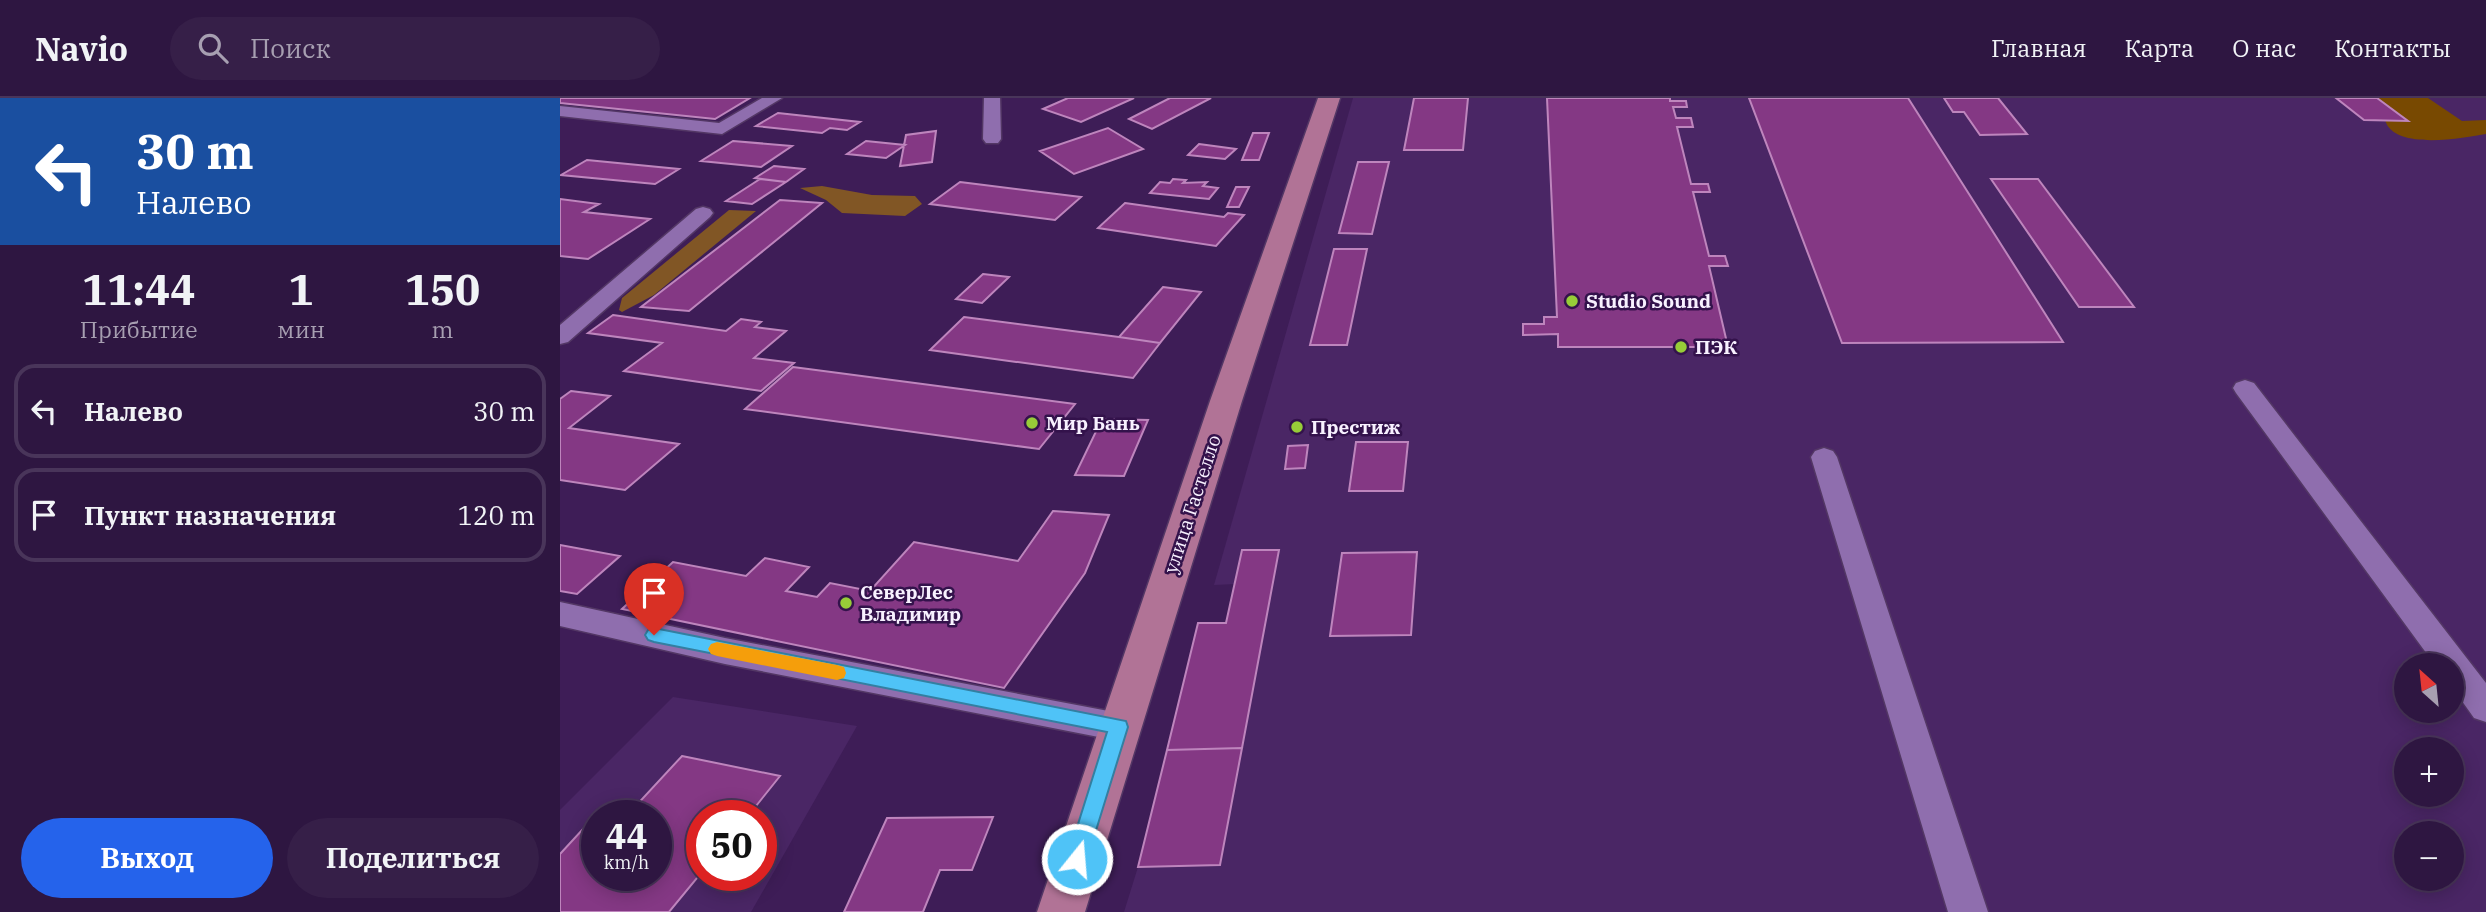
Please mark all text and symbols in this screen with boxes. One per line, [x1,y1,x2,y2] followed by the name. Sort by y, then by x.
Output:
[170,17,660,80] search box
[35,27,128,70] text: Navio
[194,29,232,67] icon: search
[250,31,331,65] text: Поиск
[1991,32,2087,64] text: Главная
[2125,32,2194,64] text: Карта
[2232,32,2296,64] text: О нас
[2334,32,2451,64] text: Контакты
[136,119,254,182] text: 30 m
[21,126,112,217] icon: left
[136,181,252,223] text: Налево
[82,262,195,317] text: 11:44
[289,262,314,317] text: 1
[405,262,480,317] text: 150
[1586,289,1711,313] place label: Studio Sound
[1564,293,1580,309] marker: Studio Sound
[80,314,198,344] text: Прибытие
[277,314,325,344] text: мин
[432,314,453,344] text: m
[1695,335,1738,359] place label: ПЭК
[1673,339,1689,355] marker: ПЭК
[25,392,63,430] icon: left
[84,394,183,428] text: Налево
[473,394,535,428] text: 30 m
[1046,411,1140,435] place label: Мир Бань
[1024,415,1040,431] marker: Мир Бань
[1311,415,1401,439] place label: Престиж
[1289,419,1305,435] marker: Престиж
[1158,432,1226,576] street label: улица Гастелло
[25,496,63,534] icon: arrive
[84,498,336,532] text: Пункт назначения
[457,498,535,532] text: 120 m
[624,563,684,635] pin
[635,574,673,612] icon: arrive
[860,580,961,626] place label: СеверЛес Владимир
[838,595,854,611] marker: СеверЛес Владимир
[2394,653,2464,723] north arrow
[2394,653,2464,891] map controls
[2394,737,2464,807] button: +
[686,800,777,891] speed limit sign: 50
[605,813,648,859] text: 44
[21,818,273,898] button: Выход
[287,818,539,898] button: Поделиться
[2394,821,2464,891] button: −
[1040,822,1114,896] position arrow
[604,851,649,874] text: km/h

